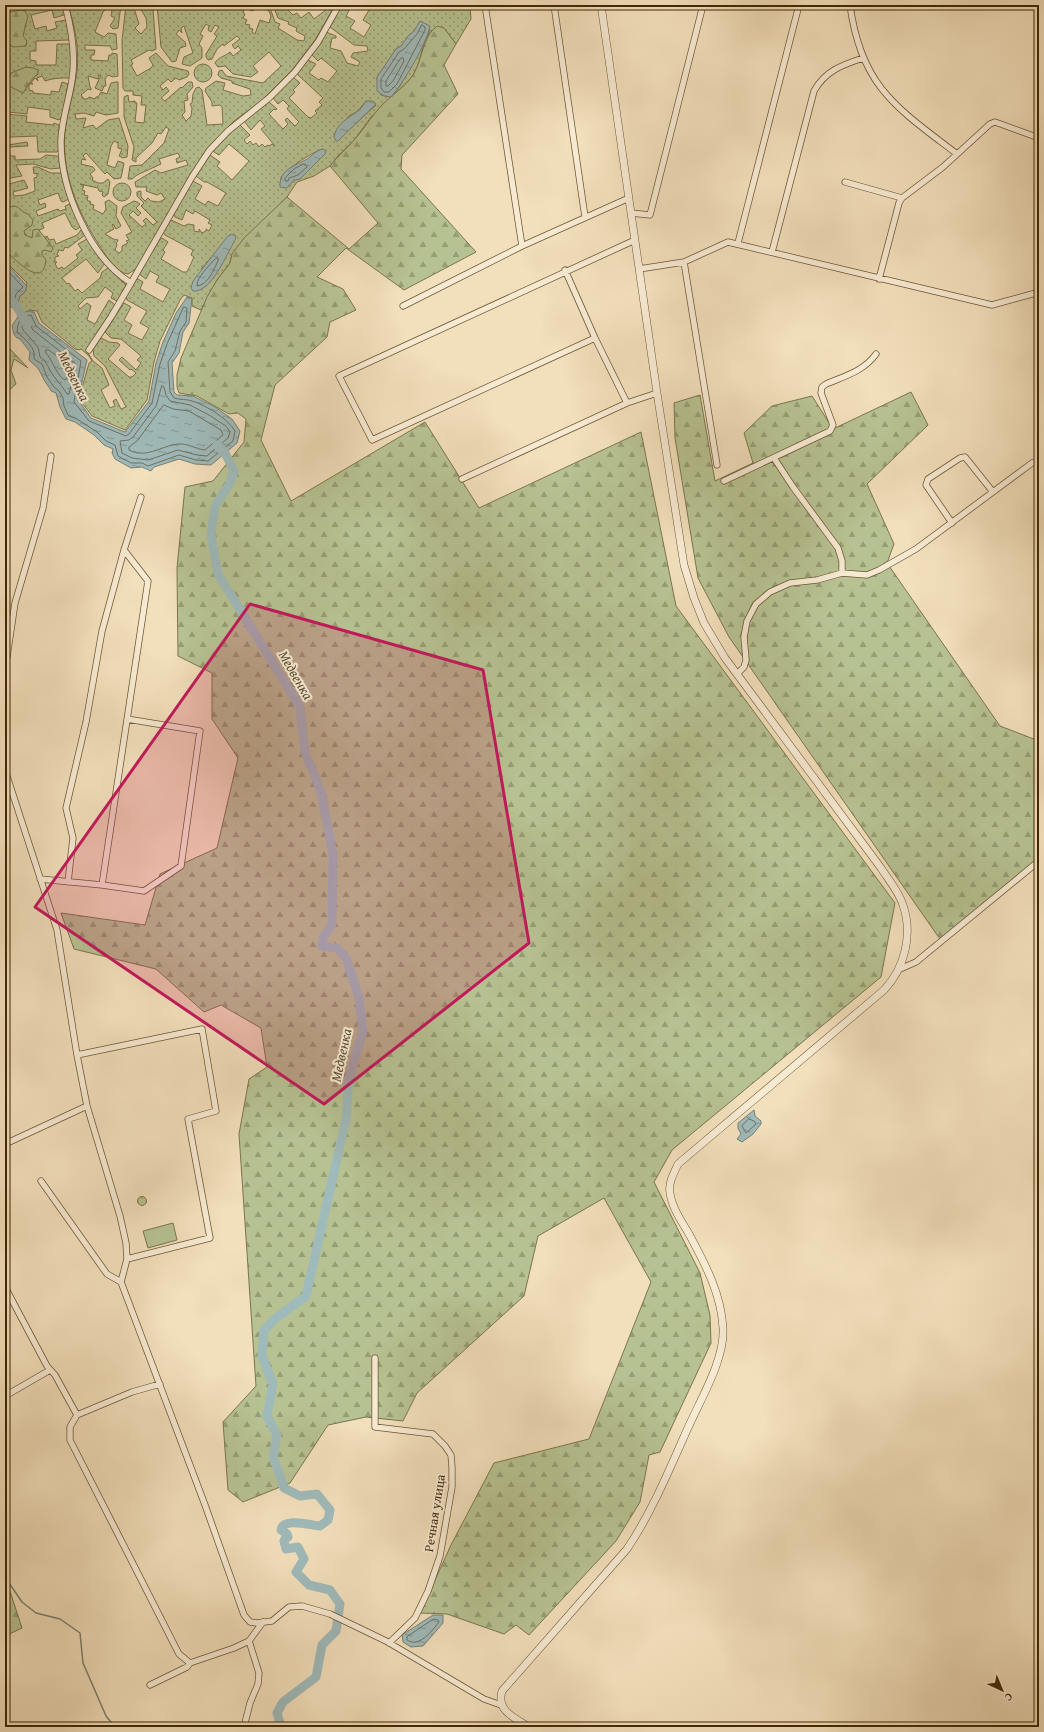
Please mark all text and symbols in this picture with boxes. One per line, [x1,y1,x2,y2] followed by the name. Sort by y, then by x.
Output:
[53,347,95,405] water label: Медвенка
[274,647,318,704] water label: Медвенка
[326,1026,356,1083] water label: Медвенка
[419,1472,450,1553] street label: Речная улица
[982,1670,1022,1710] north arrow
[1001,1689,1017,1705] text: С

